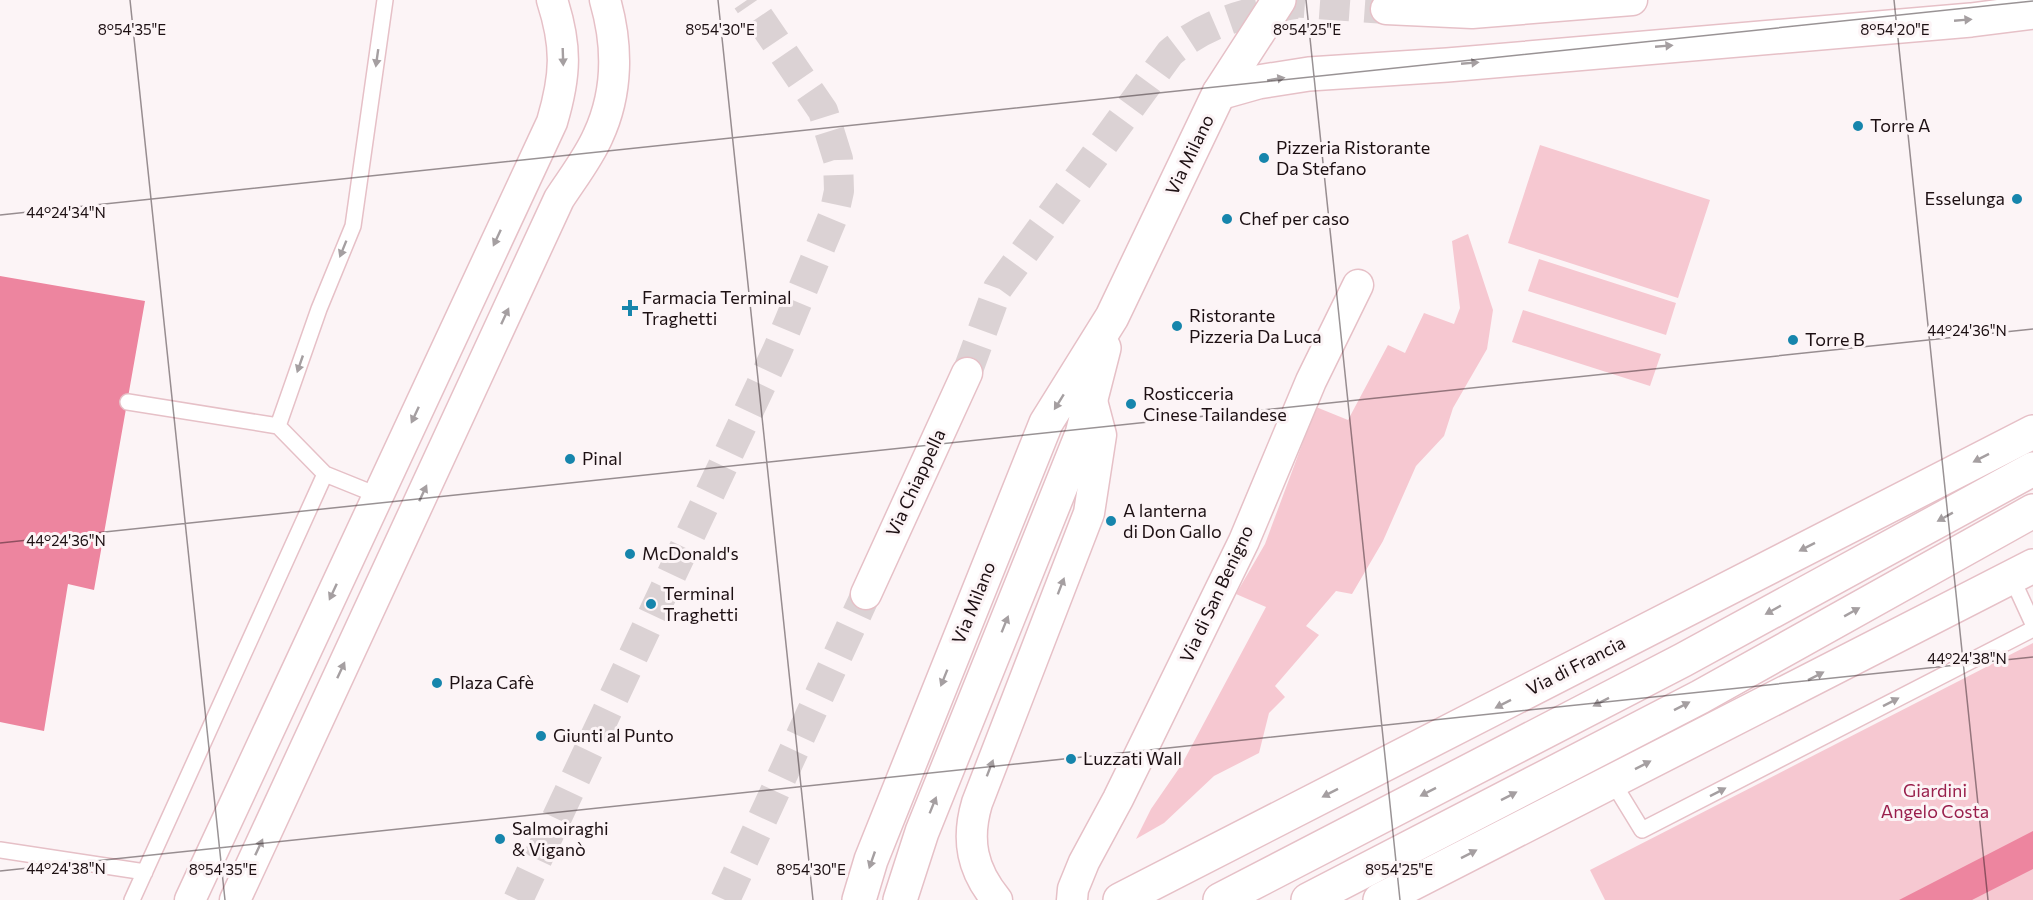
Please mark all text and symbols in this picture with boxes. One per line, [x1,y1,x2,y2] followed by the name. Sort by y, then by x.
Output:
[1954,15,1973,25] one-way arrow
[98,20,166,38] text: 8°54'35"E
[685,20,755,38] text: 8°54'30"E
[1273,20,1341,38] text: 8°54'25"E
[1860,20,1930,38] text: 8°54'20"E
[1655,41,1674,51] one-way arrow
[559,47,568,66] one-way arrow
[372,49,381,68] one-way arrow
[1461,58,1480,68] one-way arrow
[1267,75,1286,84] one-way arrow
[1160,111,1218,198] street label: Via Milano
[1870,114,1930,136] place label: Torre A
[1851,119,1865,133] marker: Torre A
[1276,136,1430,179] place label: Pizzeria Ristorante Da Stefano
[1257,151,1271,165] marker: Pizzeria Ristorante Da Stefano
[1925,187,2005,209] place label: Esselunga
[2010,192,2024,206] marker: Esselunga
[26,203,106,221] text: 44°24'34"N
[1239,207,1350,229] place label: Chef per caso
[1220,212,1234,226] marker: Chef per caso
[492,230,501,247] one-way arrow
[338,241,348,259] one-way arrow
[642,286,792,329] place label: Farmacia Terminal Traghetti
[623,301,637,315] marker: Farmacia Terminal Traghetti
[1189,304,1322,347] place label: Ristorante Pizzeria Da Luca
[501,308,510,325] one-way arrow
[1170,319,1184,333] marker: Ristorante Pizzeria Da Luca
[1927,321,2007,339] text: 44°24'36"N
[1805,328,1865,350] place label: Torre B
[1786,333,1800,347] marker: Torre B
[294,355,304,373] one-way arrow
[1143,382,1287,425] place label: Rosticceria Cinese Tailandese
[1054,394,1065,410] one-way arrow
[1124,397,1138,411] marker: Rosticceria Cinese Tailandese
[409,406,419,424] one-way arrow
[881,425,950,540] street label: Via Chiappella
[582,447,622,469] place label: Pinal
[563,452,577,466] marker: Pinal
[1972,453,1990,463] one-way arrow
[419,485,428,502] one-way arrow
[1123,499,1222,542] place label: A lanterna di Don Gallo
[1936,512,1953,522] one-way arrow
[1104,514,1118,528] marker: A lanterna di Don Gallo
[1175,521,1258,666] street label: Via di San Benigno
[26,531,106,549] text: 44°24'36"N
[642,542,739,564] place label: McDonald's
[1799,543,1816,552] one-way arrow
[623,547,637,561] marker: McDonald's
[947,558,1000,647] street label: Via Milano
[1056,576,1066,594] one-way arrow
[663,582,738,625] place label: Terminal Traghetti
[328,583,337,600] one-way arrow
[644,597,658,611] marker: Terminal Traghetti
[1765,605,1782,615] one-way arrow
[1844,607,1861,617] one-way arrow
[1001,615,1010,633] one-way arrow
[1522,631,1629,699] street label: Via di Francia
[1927,649,2007,667] text: 44°24'38"N
[337,661,347,679] one-way arrow
[938,670,948,688] one-way arrow
[449,671,534,693] place label: Plaza Cafè
[1808,671,1825,681] one-way arrow
[430,676,444,690] marker: Plaza Cafè
[1593,697,1610,707] one-way arrow
[1883,697,1900,707] one-way arrow
[1495,699,1512,708] one-way arrow
[1674,701,1691,711] one-way arrow
[553,724,674,746] place label: Giunti al Punto
[534,729,548,743] marker: Giunti al Punto
[1083,747,1182,769] place label: Luzzati Wall
[1064,752,1078,766] marker: Luzzati Wall
[985,758,995,776] one-way arrow
[1635,760,1652,770] one-way arrow
[1881,779,1989,822] park label: Giardini Angelo Costa
[1419,786,1437,796] one-way arrow
[1709,787,1726,796] one-way arrow
[1321,788,1338,798] one-way arrow
[1500,791,1517,801] one-way arrow
[929,796,938,814] one-way arrow
[512,817,609,860] place label: Salmoiraghi & Viganò
[493,832,507,846] marker: Salmoiraghi & Viganò
[255,838,264,855] one-way arrow
[1461,849,1478,859] one-way arrow
[866,851,876,869] one-way arrow
[26,859,106,877] text: 44°24'38"N
[189,860,257,878] text: 8°54'35"E
[776,860,846,878] text: 8°54'30"E
[1365,860,1433,878] text: 8°54'25"E

